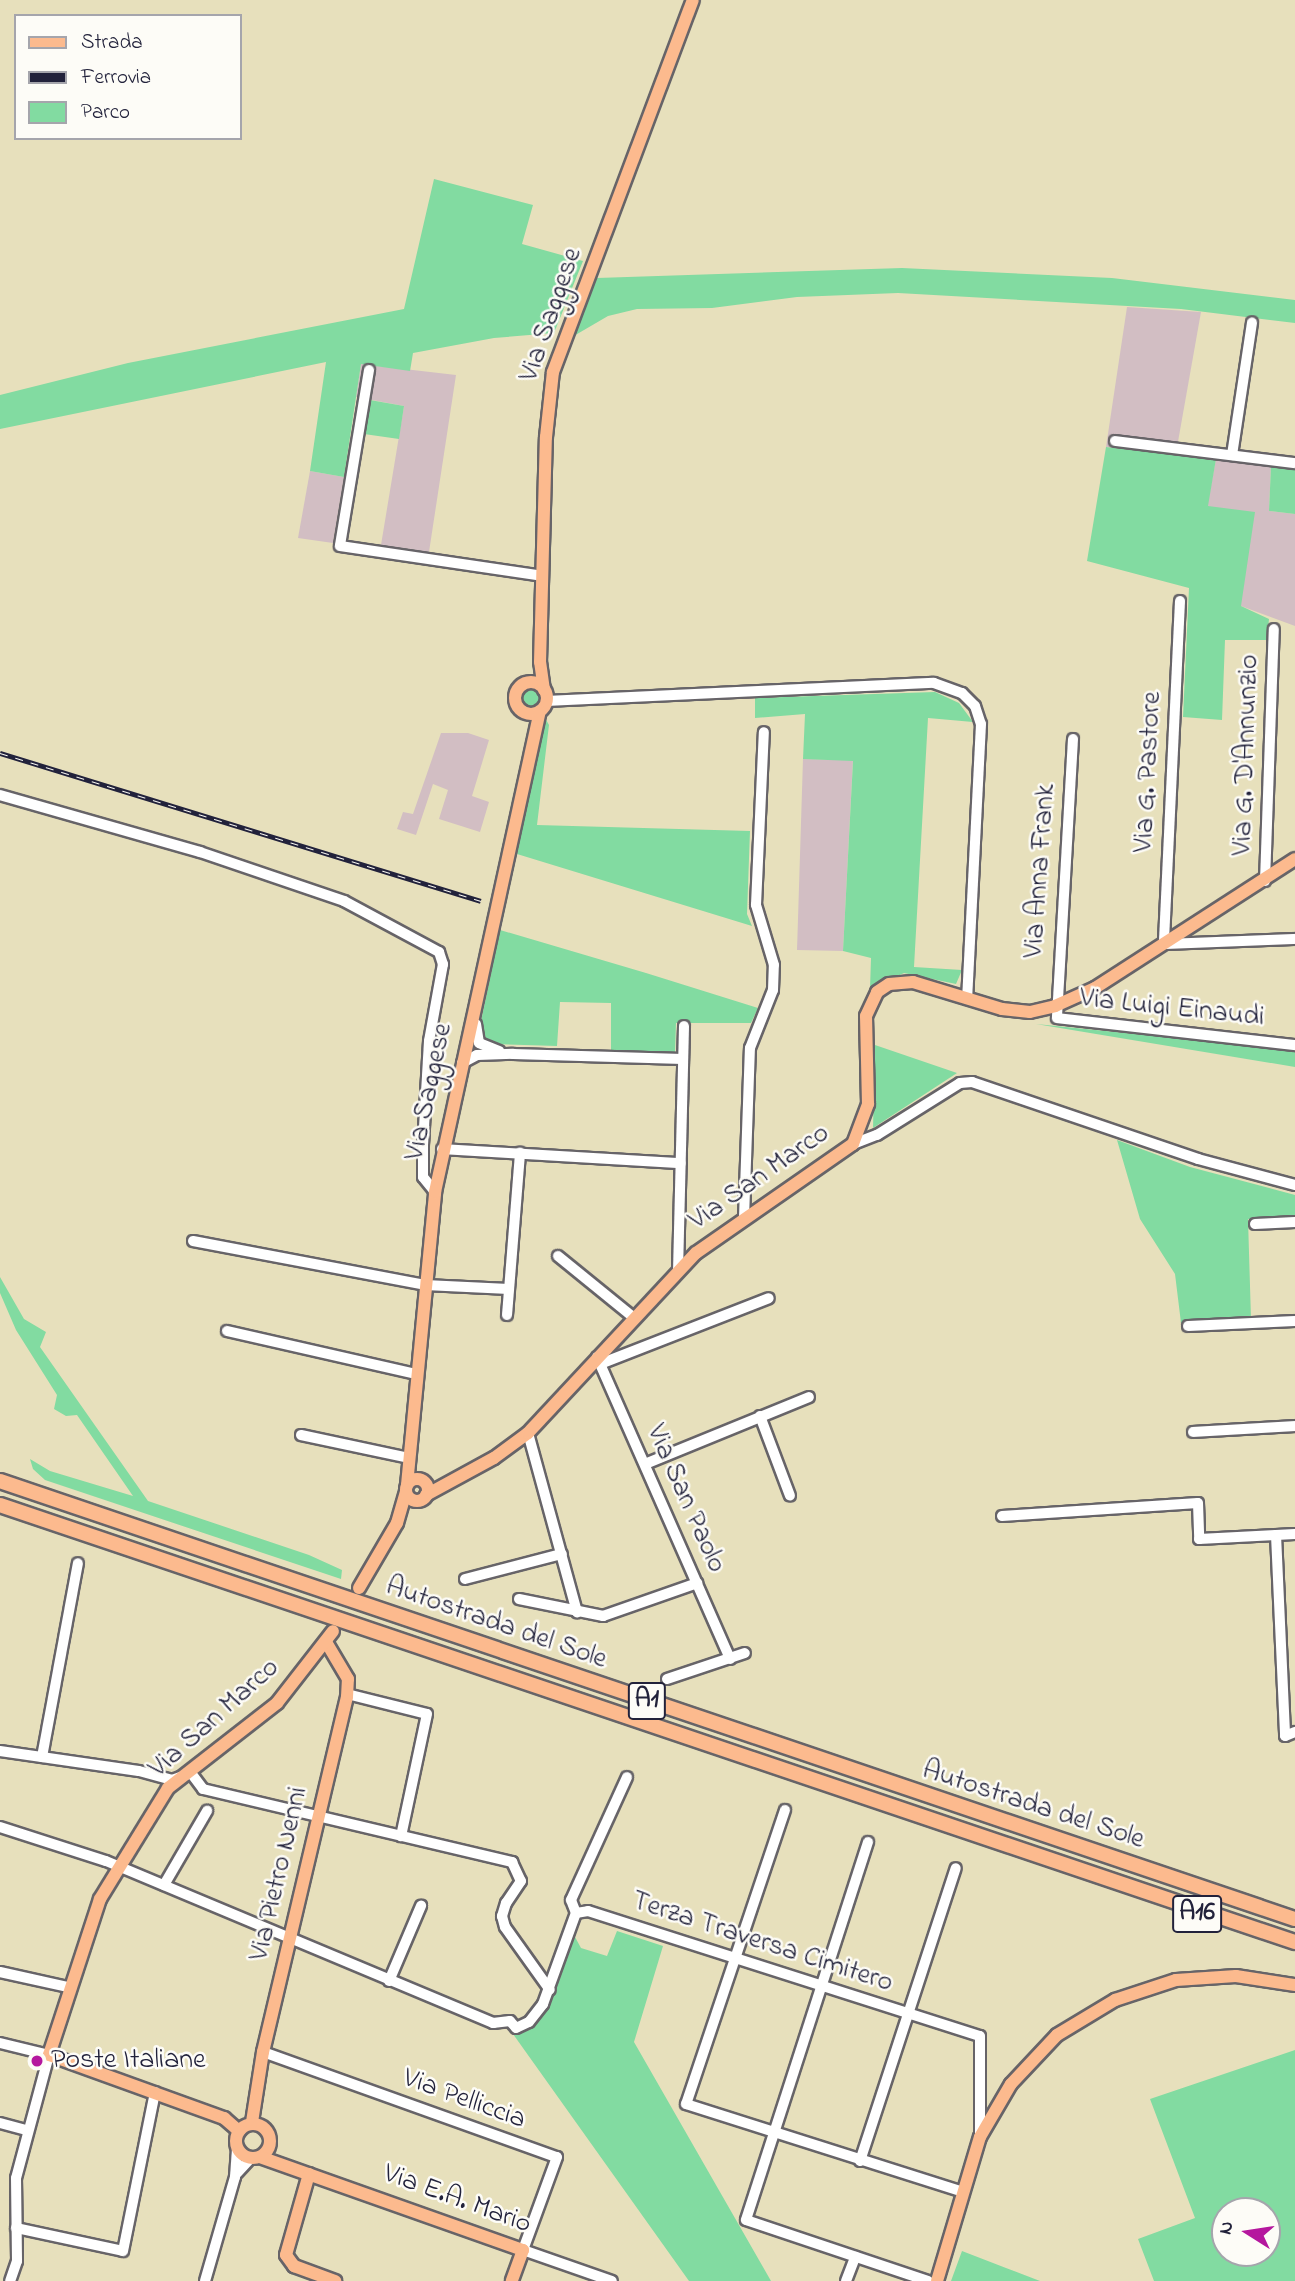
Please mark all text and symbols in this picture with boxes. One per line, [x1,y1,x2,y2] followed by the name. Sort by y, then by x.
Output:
[14,14,242,140] legend
[81,28,143,58] text: Strada
[81,63,151,93] text: Ferrovia
[81,98,130,128] text: Parco
[513,244,591,386] street label: Via Saggese
[1227,654,1267,856] street label: Via G. D'Annunzio
[1128,691,1170,853] street label: Via G. Pastore
[1018,783,1064,959] street label: Via Anna Frank
[1078,983,1266,1035] street label: Via Luigi Einaudi
[399,1020,461,1164] street label: Via Saggese
[683,1117,837,1239] street label: Via San Marco
[637,1420,733,1578] street label: Via San Paolo
[381,1570,611,1678] street label: Autostrada del Sole
[143,1652,287,1786] street label: Via San Marco
[628,1678,666,1724] road number: A1
[918,1754,1148,1858] street label: Autostrada del Sole
[244,1784,316,1964] street label: Via Pietro Nenni
[627,1885,897,2001] street label: Terza Traversa Cimitero
[1171,1892,1223,1937] road number: A16
[51,2044,206,2078] place label: Poste Italiane
[29,2053,45,2069] marker: Poste Italiane
[398,2062,530,2138] street label: Via Pelliccia
[379,2158,535,2242] street label: Via E.A. Mario
[1211,2197,1281,2267] north arrow
[1212,2219,1241,2237] text: N

